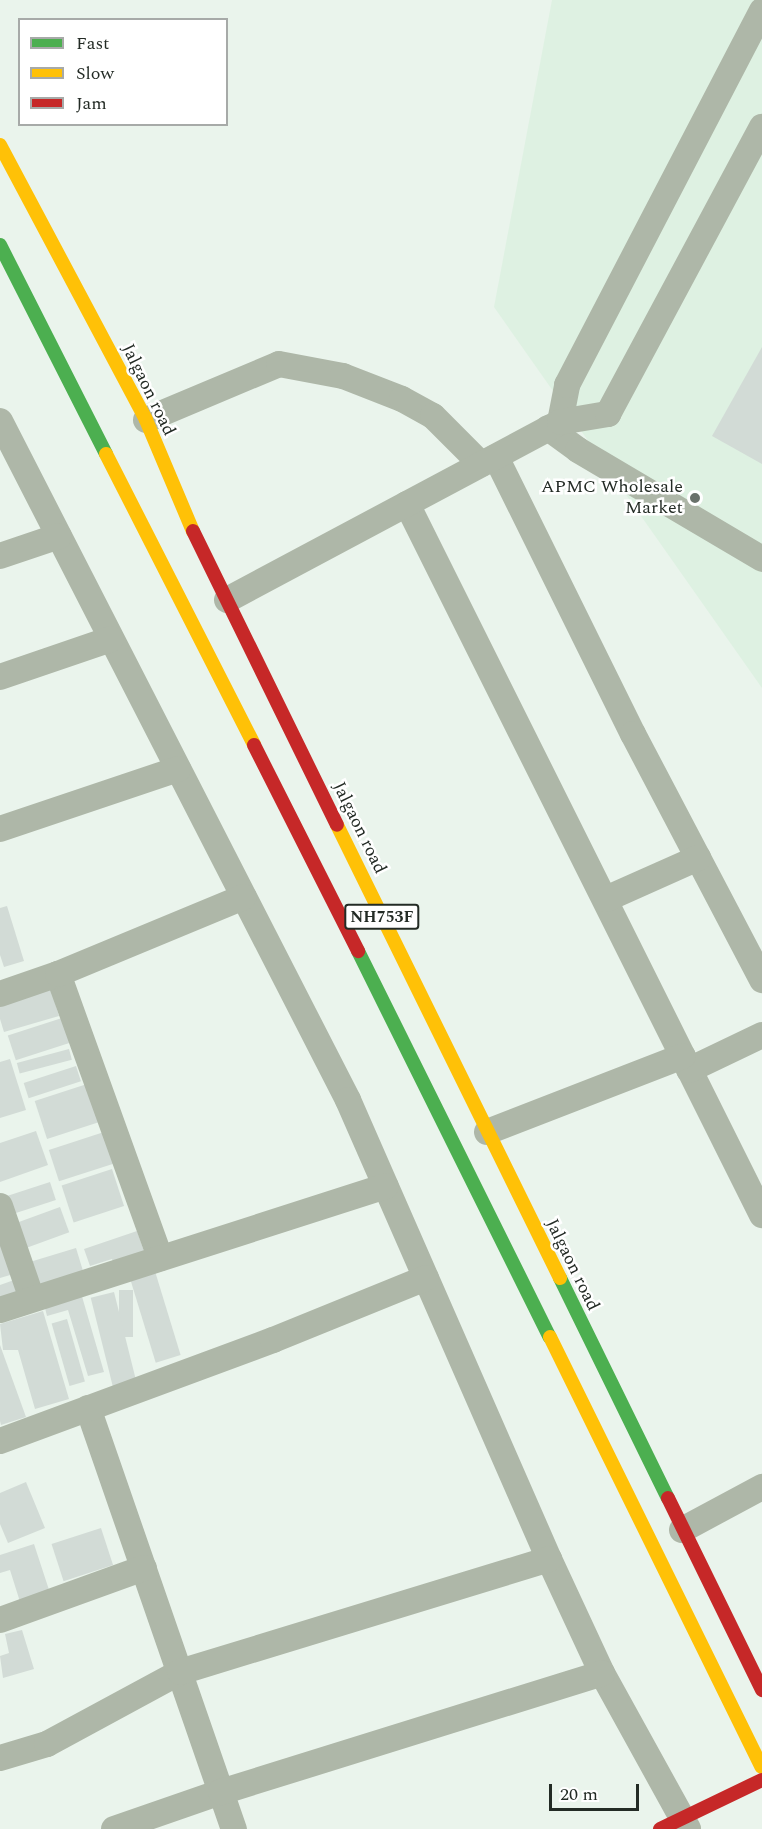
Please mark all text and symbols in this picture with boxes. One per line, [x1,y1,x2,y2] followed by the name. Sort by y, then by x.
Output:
[18,18,228,126] legend
[76,30,109,57] text: Fast
[76,60,114,87] text: Slow
[76,90,107,117] text: Jam
[116,341,180,439] street label: Jalgaon road
[541,477,683,520] place label: APMC Wholesale Market
[688,491,702,505] marker: APMC Wholesale Market
[327,779,391,877] street label: Jalgaon road
[343,904,421,930] road number: NH753F
[540,1216,604,1314] street label: Jalgaon road
[552,1772,642,1810] scale bar
[560,1781,598,1808] text: 20 m

